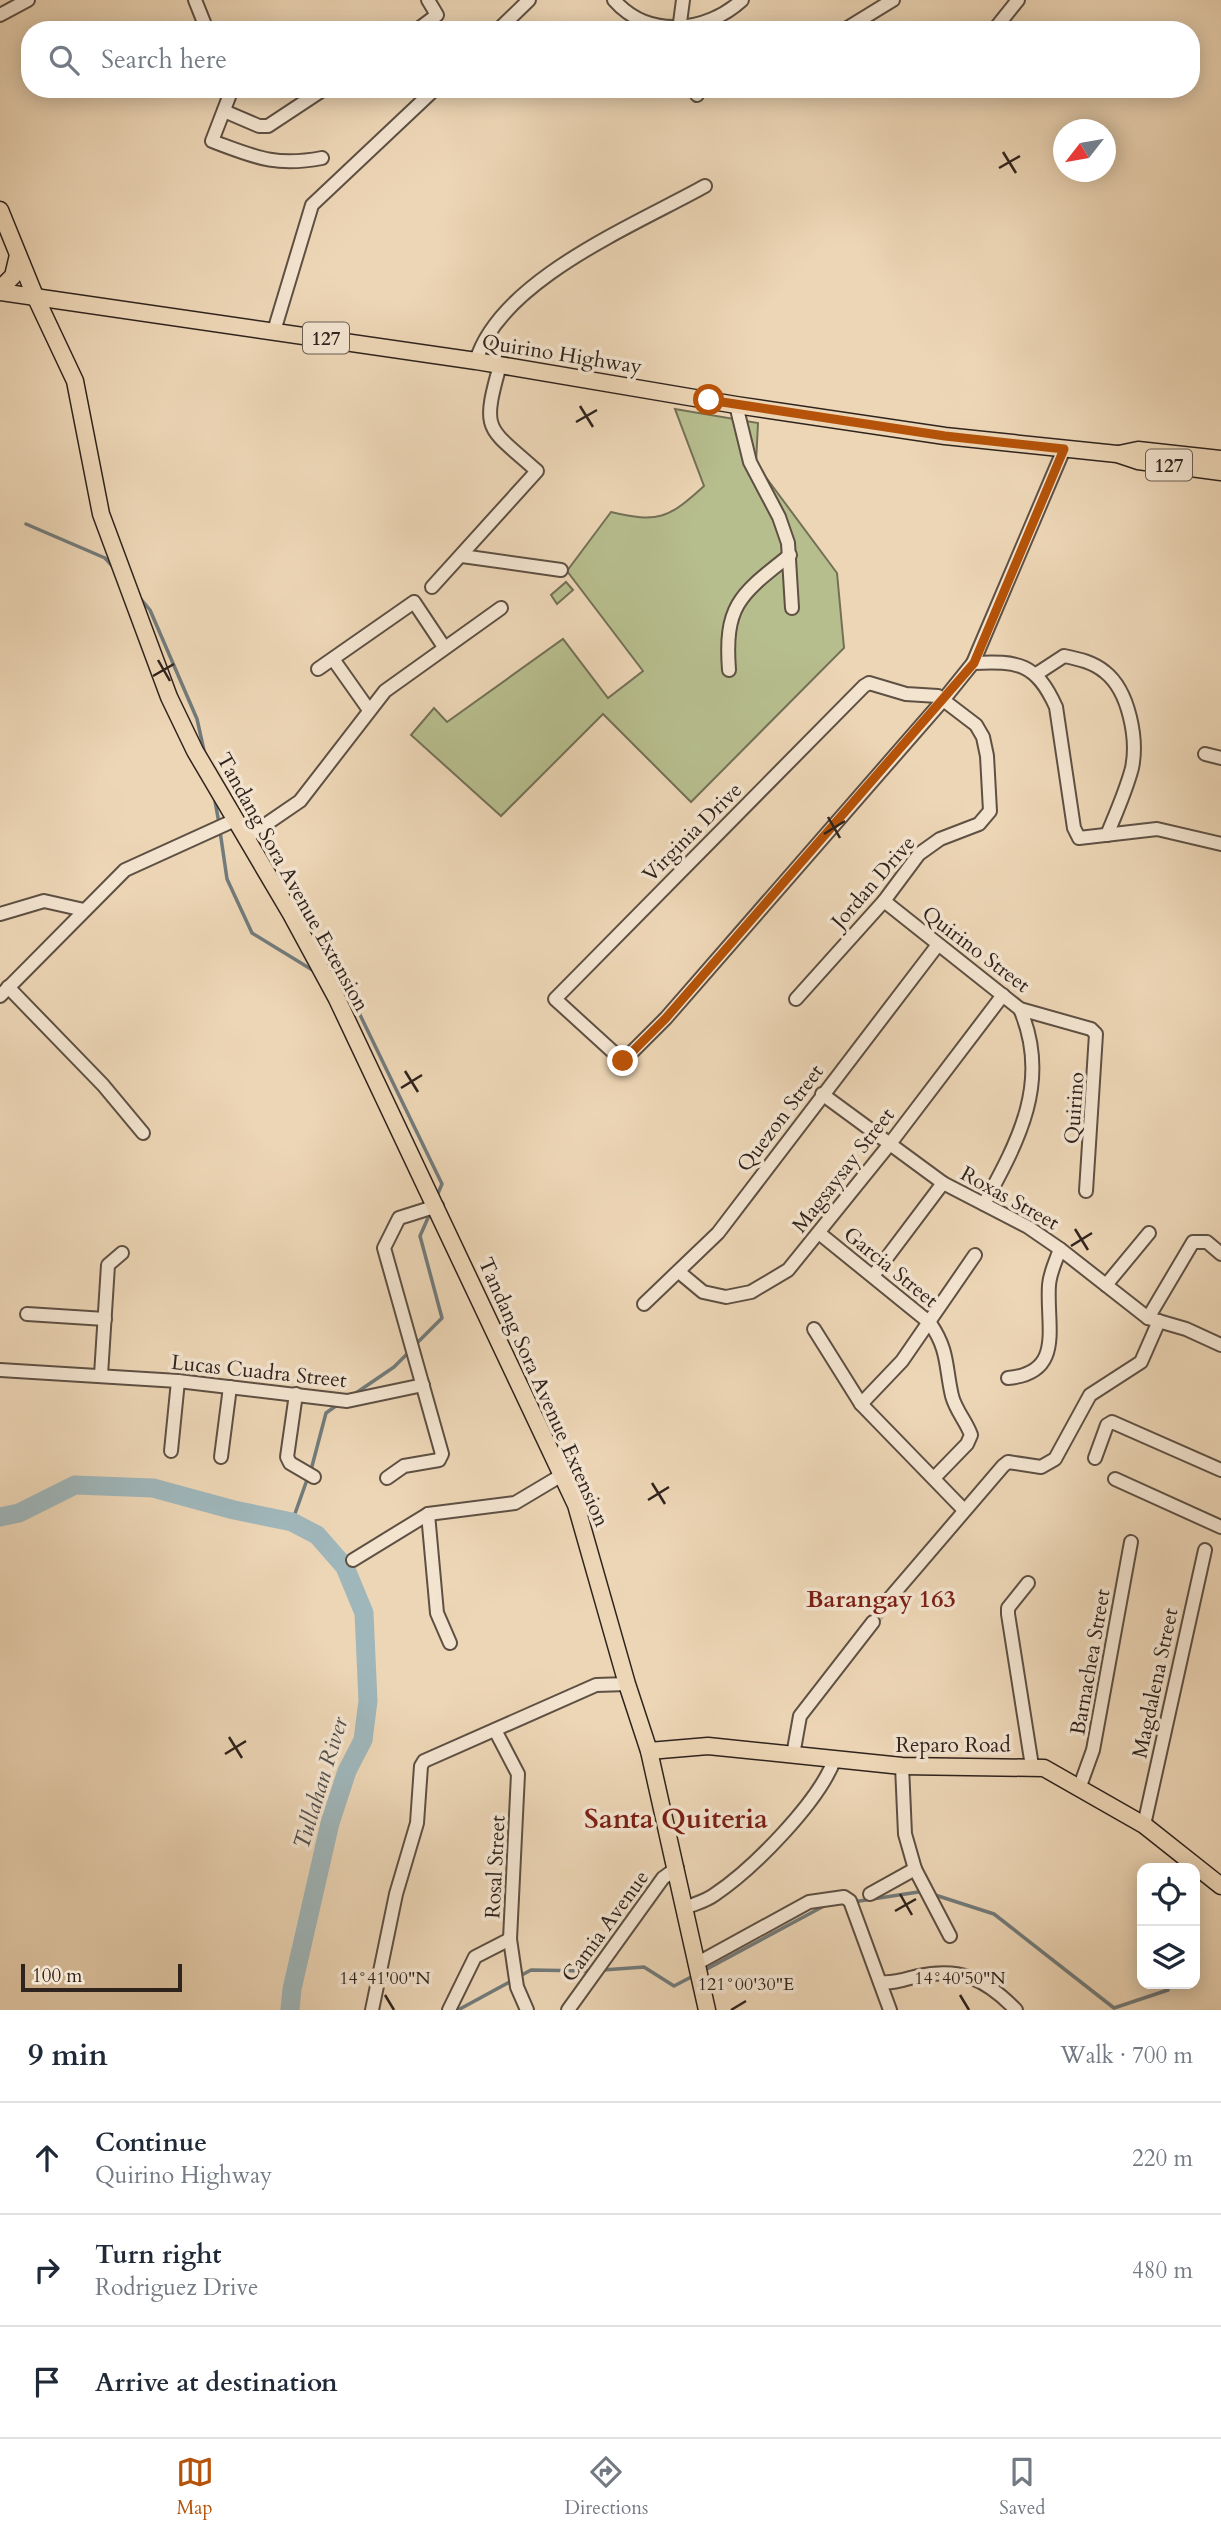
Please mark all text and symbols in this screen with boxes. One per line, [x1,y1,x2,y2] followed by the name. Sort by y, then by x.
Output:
[21,21,1200,98] search box
[45,41,83,79] icon: search
[101,42,227,77] text: Search here
[1053,119,1116,182] north arrow
[303,322,349,354] road number: 127
[480,328,644,381] street label: Quirino Highway
[693,384,724,415] route start
[1146,450,1192,480] road number: 127
[209,748,376,1017] street label: Tandang Sora Avenue Extension
[636,776,749,889] street label: Virginia Drive
[823,830,922,937] street label: Jordan Drive
[916,899,1036,1000] street label: Quirino Street
[607,1045,638,1076] route end
[730,1058,831,1178] street label: Quezon Street
[1058,1071,1091,1145] street label: Quirino
[785,1102,902,1239] street label: Magsaysay Street
[955,1159,1065,1238] street label: Roxas Street
[837,1220,944,1315] street label: Garcia Street
[471,1253,616,1531] street label: Tandang Sora Avenue Extension
[170,1348,348,1395] street label: Lucas Cuadra Street
[806,1583,956,1616] district label: Barangay 163
[1063,1586,1118,1737] street label: Barnachea Street
[1125,1605,1186,1761] street label: Magdalena Street
[286,1712,356,1853] water label: Tullahan River
[895,1731,1011,1760] street label: Reparo Road
[584,1800,768,1838] district label: Santa Quiteria
[478,1814,513,1919] street label: Rosal Street
[1137,1863,1200,1989] map controls
[1137,1863,1200,1926] button: locate
[555,1865,656,1988] street label: Camia Avenue
[1137,1926,1200,1989] button: layers
[21,1961,182,1993] scale bar
[32,1963,82,1989] text: 100 m
[339,1966,431,1991] text: 14°41'00"N
[914,1966,1006,1991] text: 14°40'50"N
[698,1972,794,1997] text: 121°00'30"E
[28,2035,108,2076] text: 9 min
[1060,2040,1193,2071] text: Walk · 700 m
[95,2125,207,2160] text: Continue
[28,2139,66,2177] icon: ahead
[1132,2143,1193,2174] text: 220 m
[95,2160,272,2191] text: Quirino Highway
[95,2237,222,2272] text: Turn right
[28,2251,66,2289] icon: right
[1132,2255,1193,2286] text: 480 m
[95,2272,259,2303] text: Rodriguez Drive
[28,2363,66,2401] icon: arrive
[95,2365,338,2400] text: Arrive at destination
[176,2453,214,2521] tab: Map
[565,2453,648,2521] tab: Directions
[999,2453,1045,2521] tab: Saved

